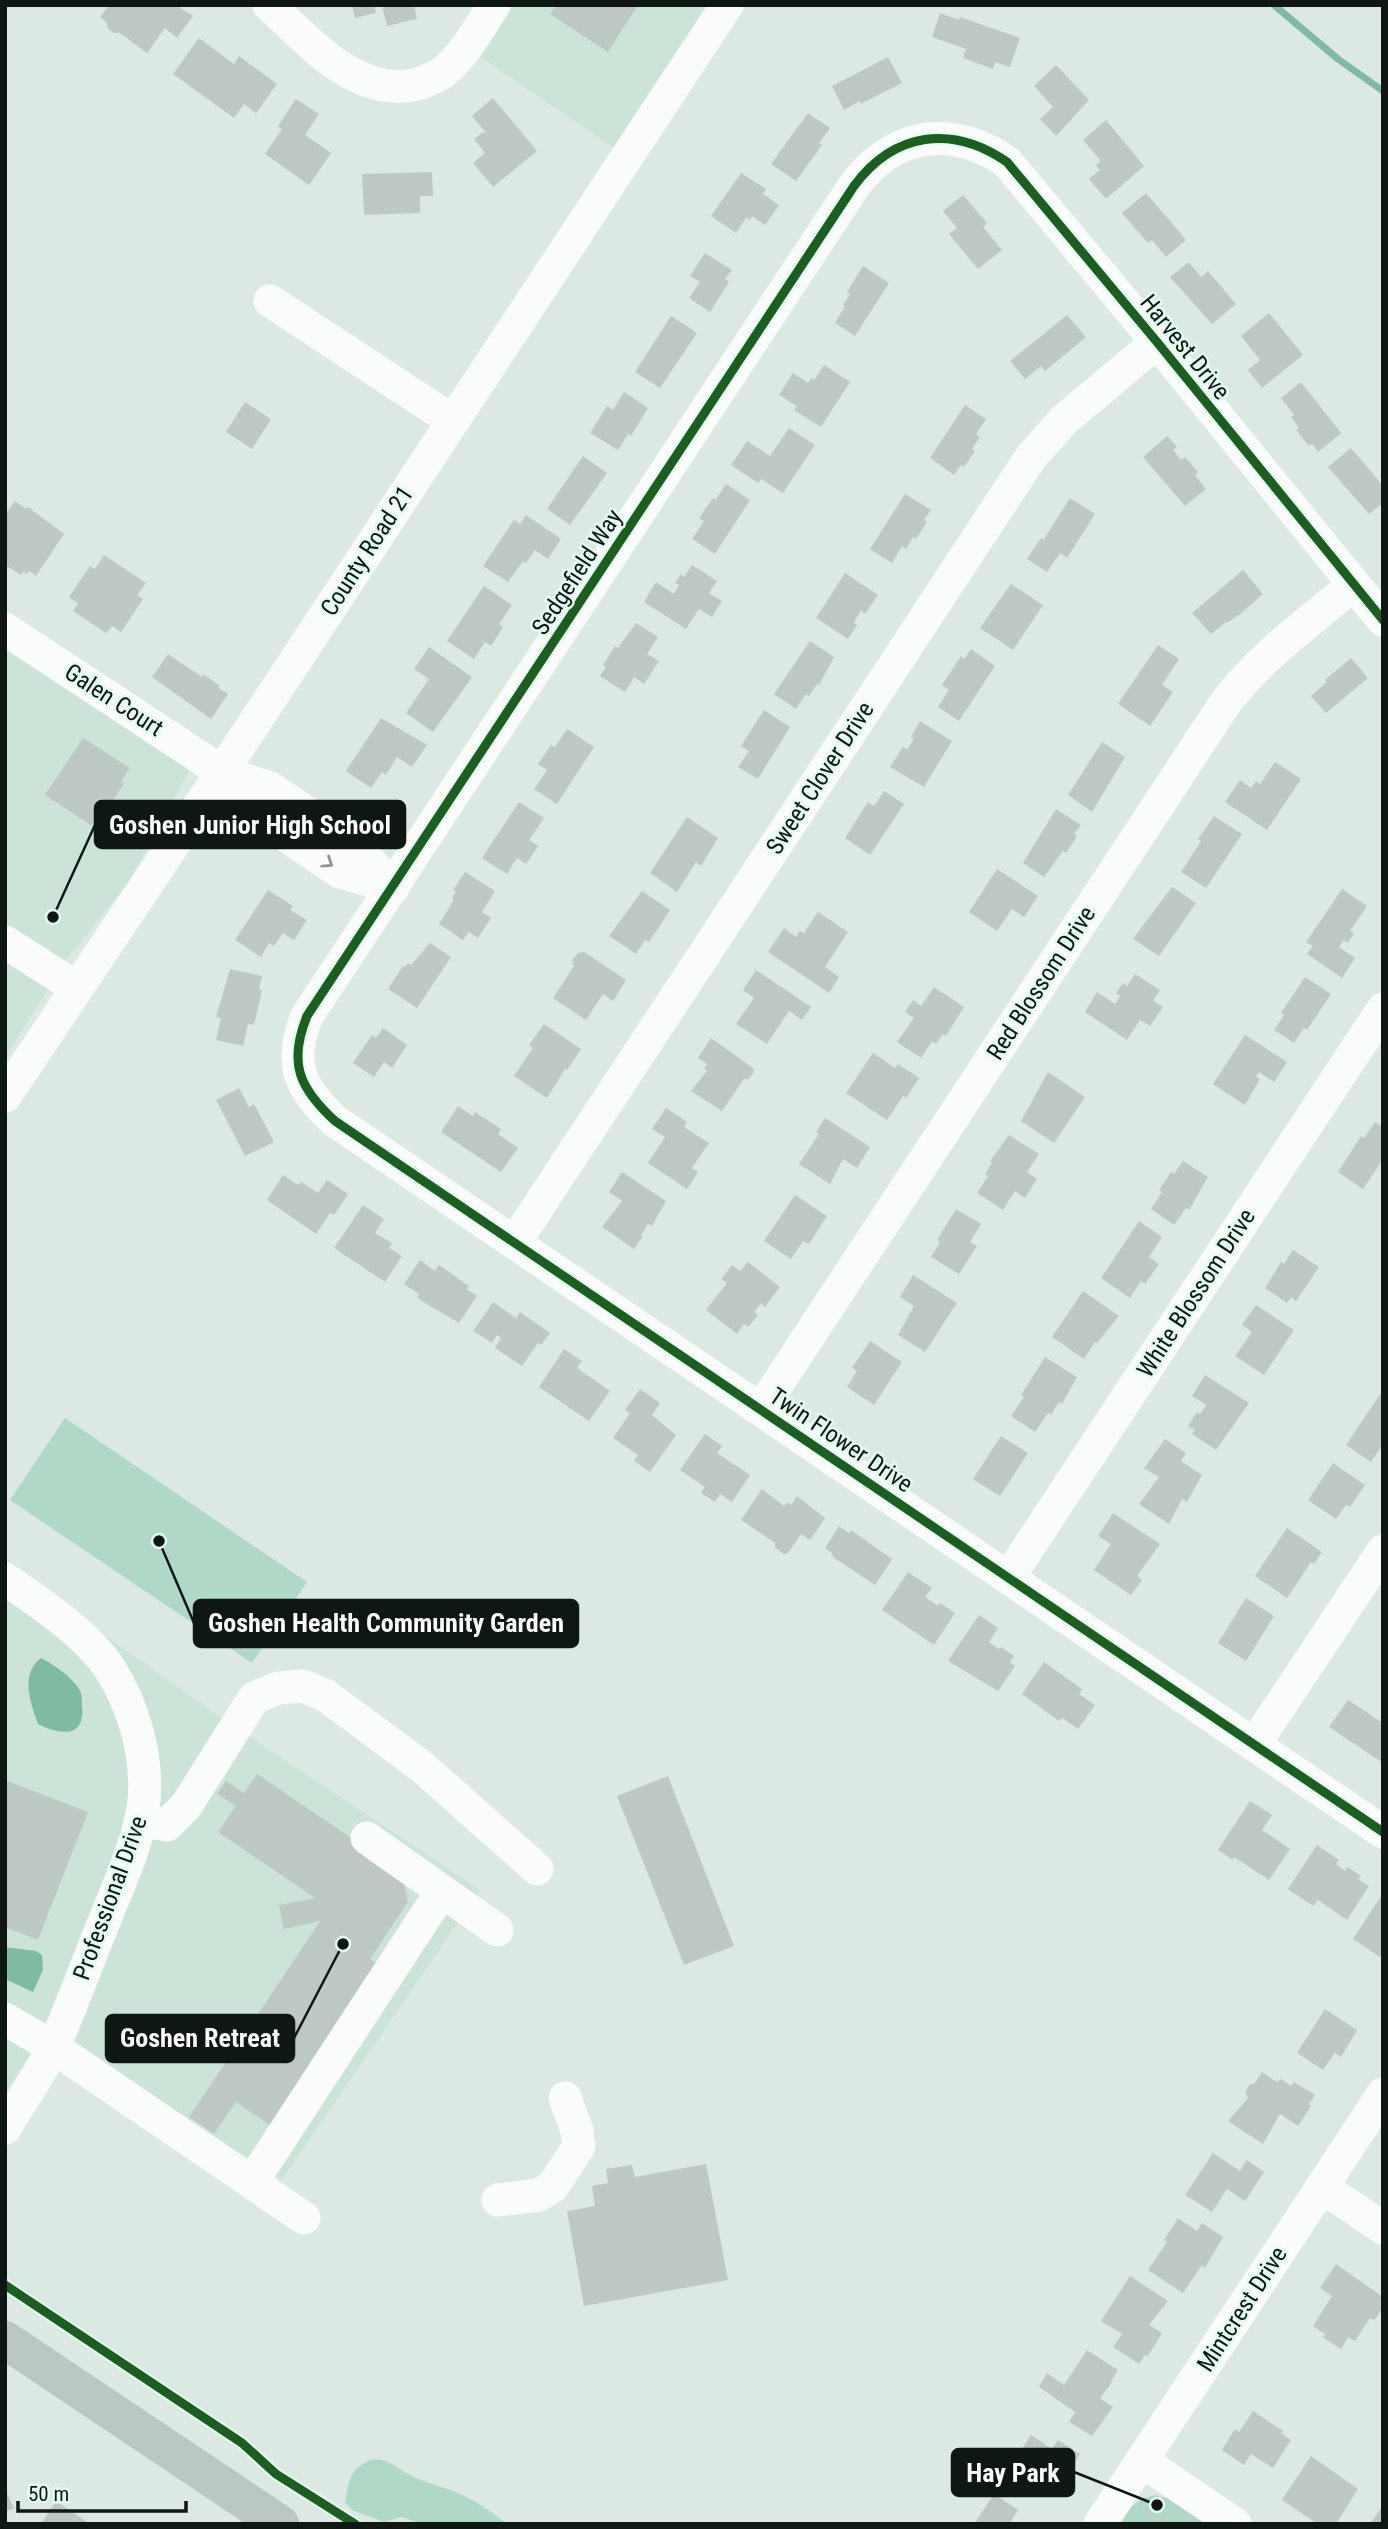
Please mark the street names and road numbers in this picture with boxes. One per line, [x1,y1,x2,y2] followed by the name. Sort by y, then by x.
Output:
[1134,289,1236,405] street label: Harvest Drive
[315,481,419,621] street label: County Road 21
[526,504,628,640] street label: Sedgefield Way
[59,658,169,742] street label: Galen Court
[760,696,880,860] street label: Sweet Clover Drive
[981,901,1101,1065] street label: Red Blossom Drive
[1131,1203,1261,1383] street label: White Blossom Drive
[764,1382,918,1498] street label: Twin Flower Drive
[67,1812,153,1984] street label: Professional Drive
[1191,2241,1293,2377] street label: Mintcrest Drive

